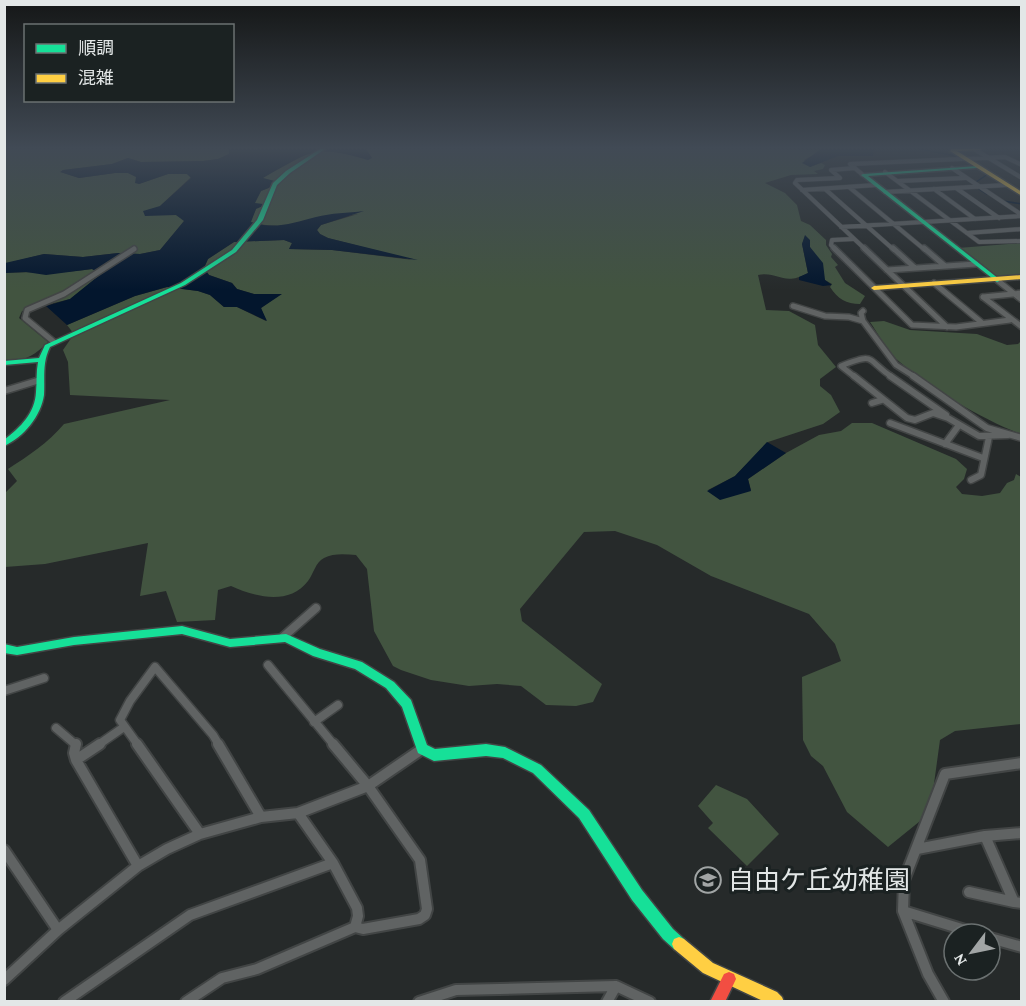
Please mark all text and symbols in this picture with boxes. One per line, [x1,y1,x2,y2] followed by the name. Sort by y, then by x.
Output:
[24,24,234,102] legend
[78,38,114,58] text: 順調
[78,68,114,88] text: 混雑
[693,865,723,895] school or university icon: 自由ケ丘幼稚園
[728,866,910,895] place label: 自由ケ丘幼稚園
[942,922,1002,982] north arrow
[950,950,970,969] text: N

